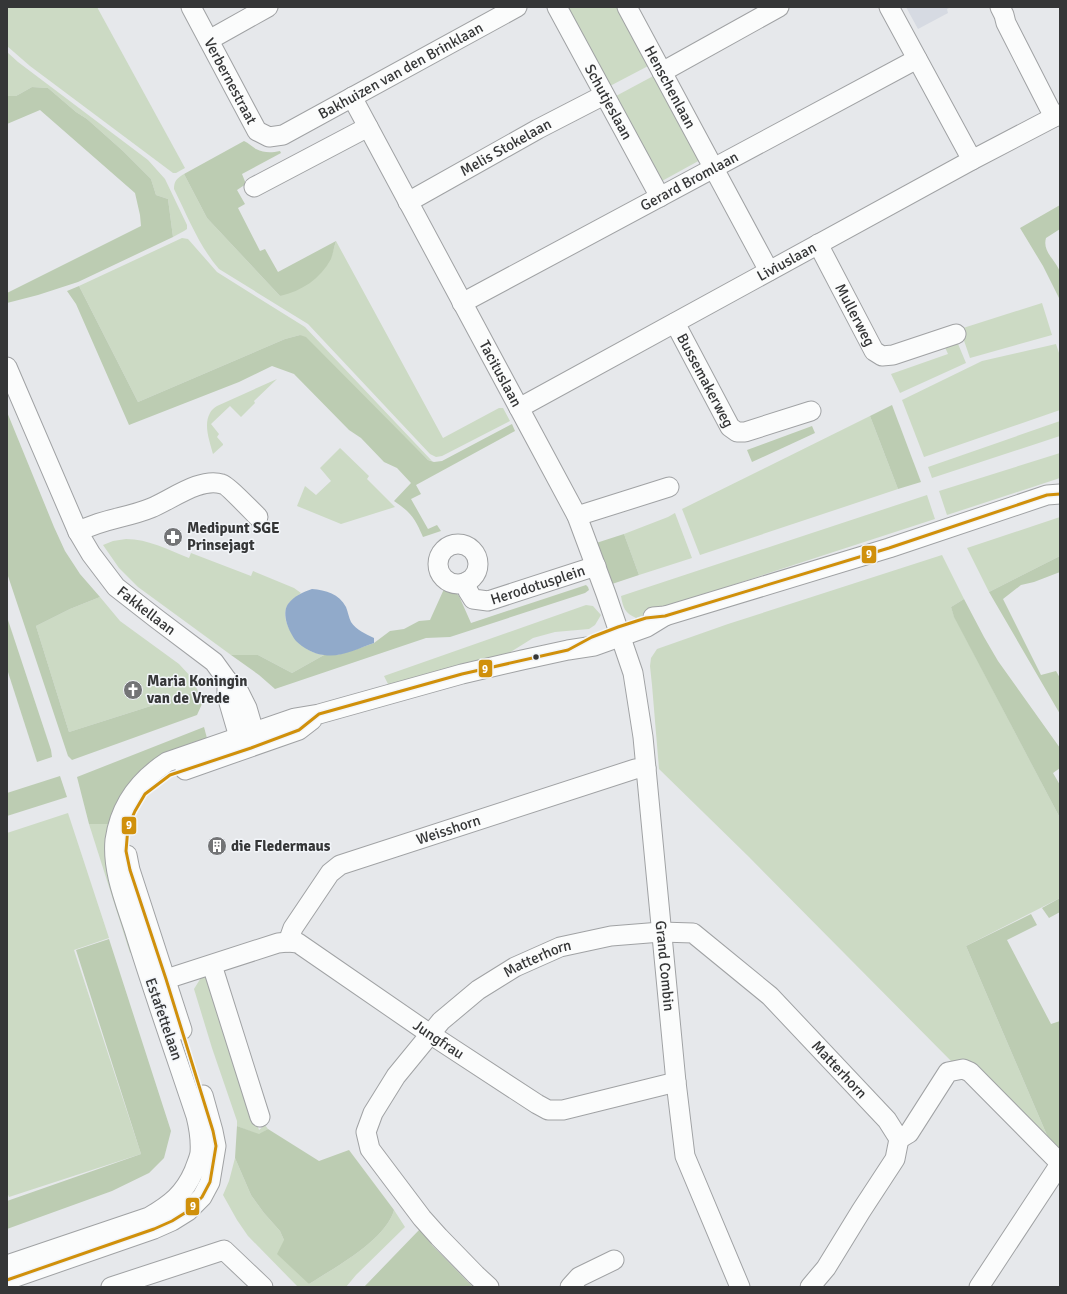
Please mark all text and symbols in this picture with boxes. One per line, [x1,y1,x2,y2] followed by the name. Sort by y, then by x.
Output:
[315,18,486,123] street label: Bakhuizen van den Brinklaan
[200,35,261,127] street label: Verbernestraat
[641,43,700,132] street label: Henschenlaan
[581,61,636,143] street label: Schutjeslaan
[457,115,554,180] street label: Melis Stokelaan
[637,147,741,215] street label: Gerard Bromlaan
[754,238,819,285] street label: Liviuslaan
[831,280,879,349] street label: Mullerweg
[673,330,738,431] street label: Bussemakerweg
[475,337,526,410] street label: Tacituslaan
[187,519,280,554] place label: Medipunt SGE Prinsejagt
[162,526,184,548] pharmacy icon: Medipunt SGE Prinsejagt
[861,545,877,564] line badge: 9
[866,548,872,561] text: 9
[488,561,587,609] street label: Herodotusplein
[113,582,179,639] street label: Fakkellaan
[531,652,541,662] unlabelled marker
[478,659,493,678] line badge: 9
[482,663,488,676] text: 9
[146,672,247,707] place label: Maria Koningin van de Vrede
[122,679,144,701] church icon: Maria Koningin van de Vrede
[414,811,483,849] street label: Weisshorn
[121,816,137,835] line badge: 9
[126,819,132,832] text: 9
[206,835,228,857] building icon: die Fledermaus
[231,837,331,855] place label: die Fledermaus
[652,920,678,1012] street label: Grand Combin
[500,936,573,981] street label: Matterhorn
[141,975,187,1063] street label: Estafettelaan
[410,1016,468,1063] street label: Jungfrau
[808,1037,871,1102] street label: Matterhorn
[185,1197,200,1216] line badge: 9
[190,1200,196,1213] text: 9

